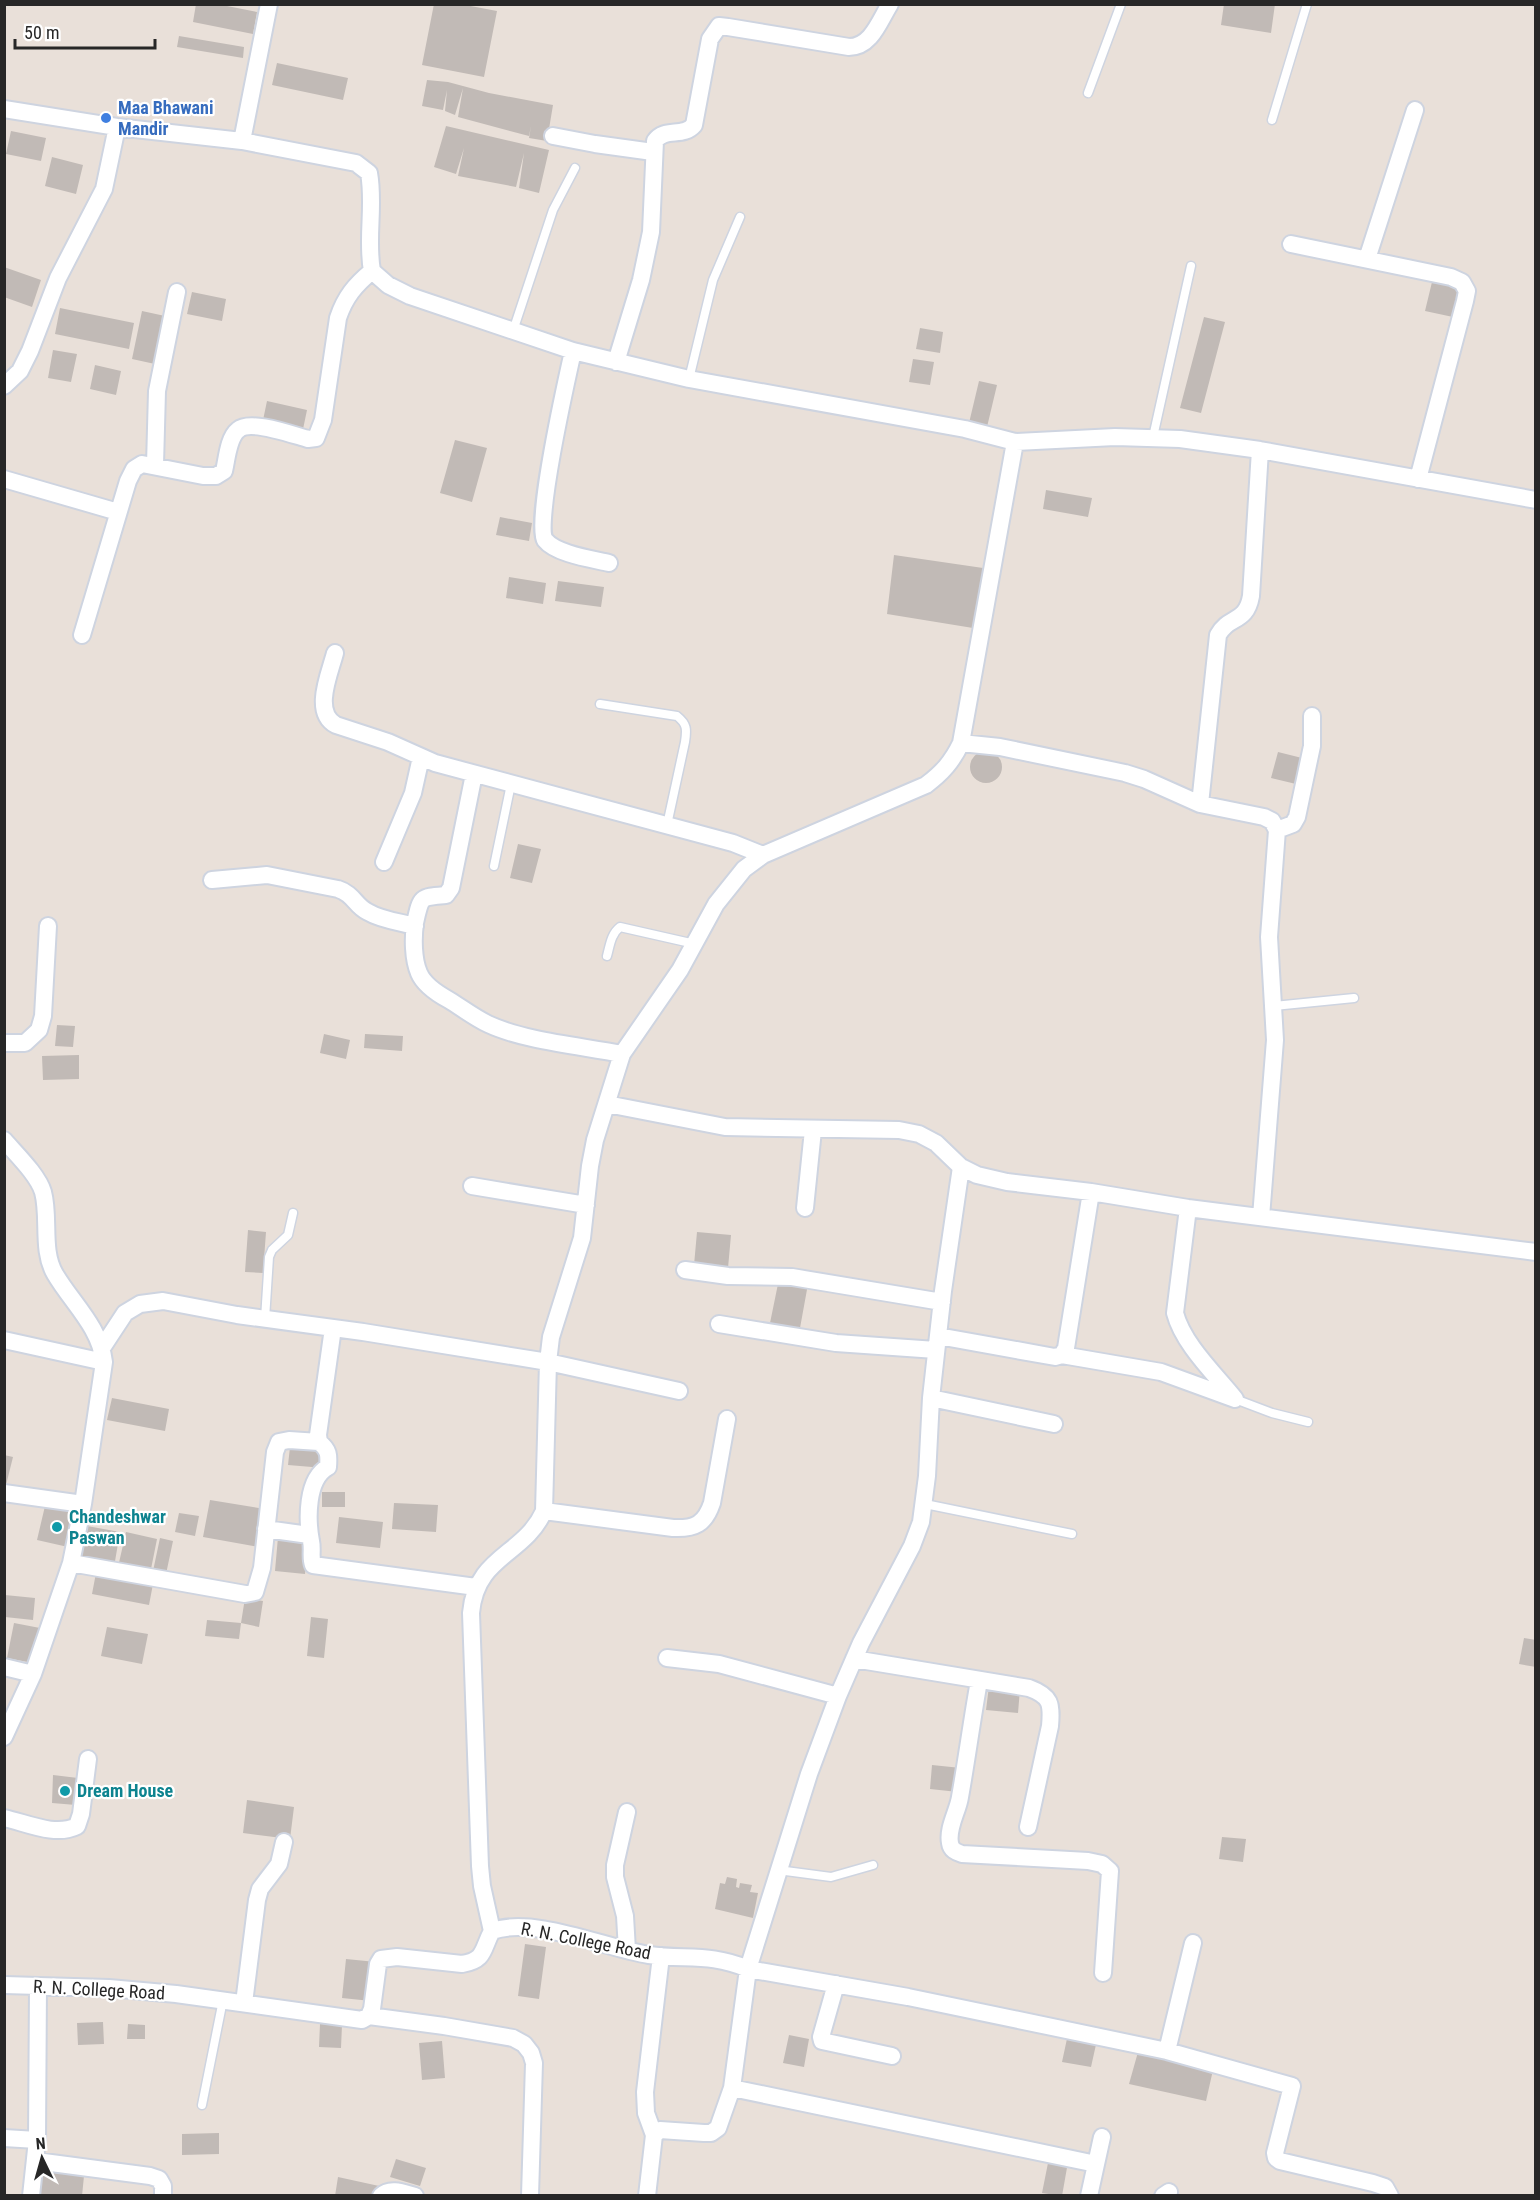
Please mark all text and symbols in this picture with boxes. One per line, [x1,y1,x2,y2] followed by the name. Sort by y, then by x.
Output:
[15,12,154,50] scale bar
[24,22,59,43] text: 50 m
[118,97,213,139] place label: Maa Bhawani Mandir
[99,111,113,125] marker: Maa Bhawani Mandir
[69,1506,166,1548] place label: Chandeshwar Paswan
[50,1520,64,1534] marker: Chandeshwar Paswan
[77,1780,174,1801] place label: Dream House
[58,1784,72,1798] marker: Dream House
[519,1918,653,1963] street label: R. N. College Road
[33,1976,165,2003] street label: R. N. College Road
[12,2128,72,2188] north arrow
[35,2134,46,2153] text: N

